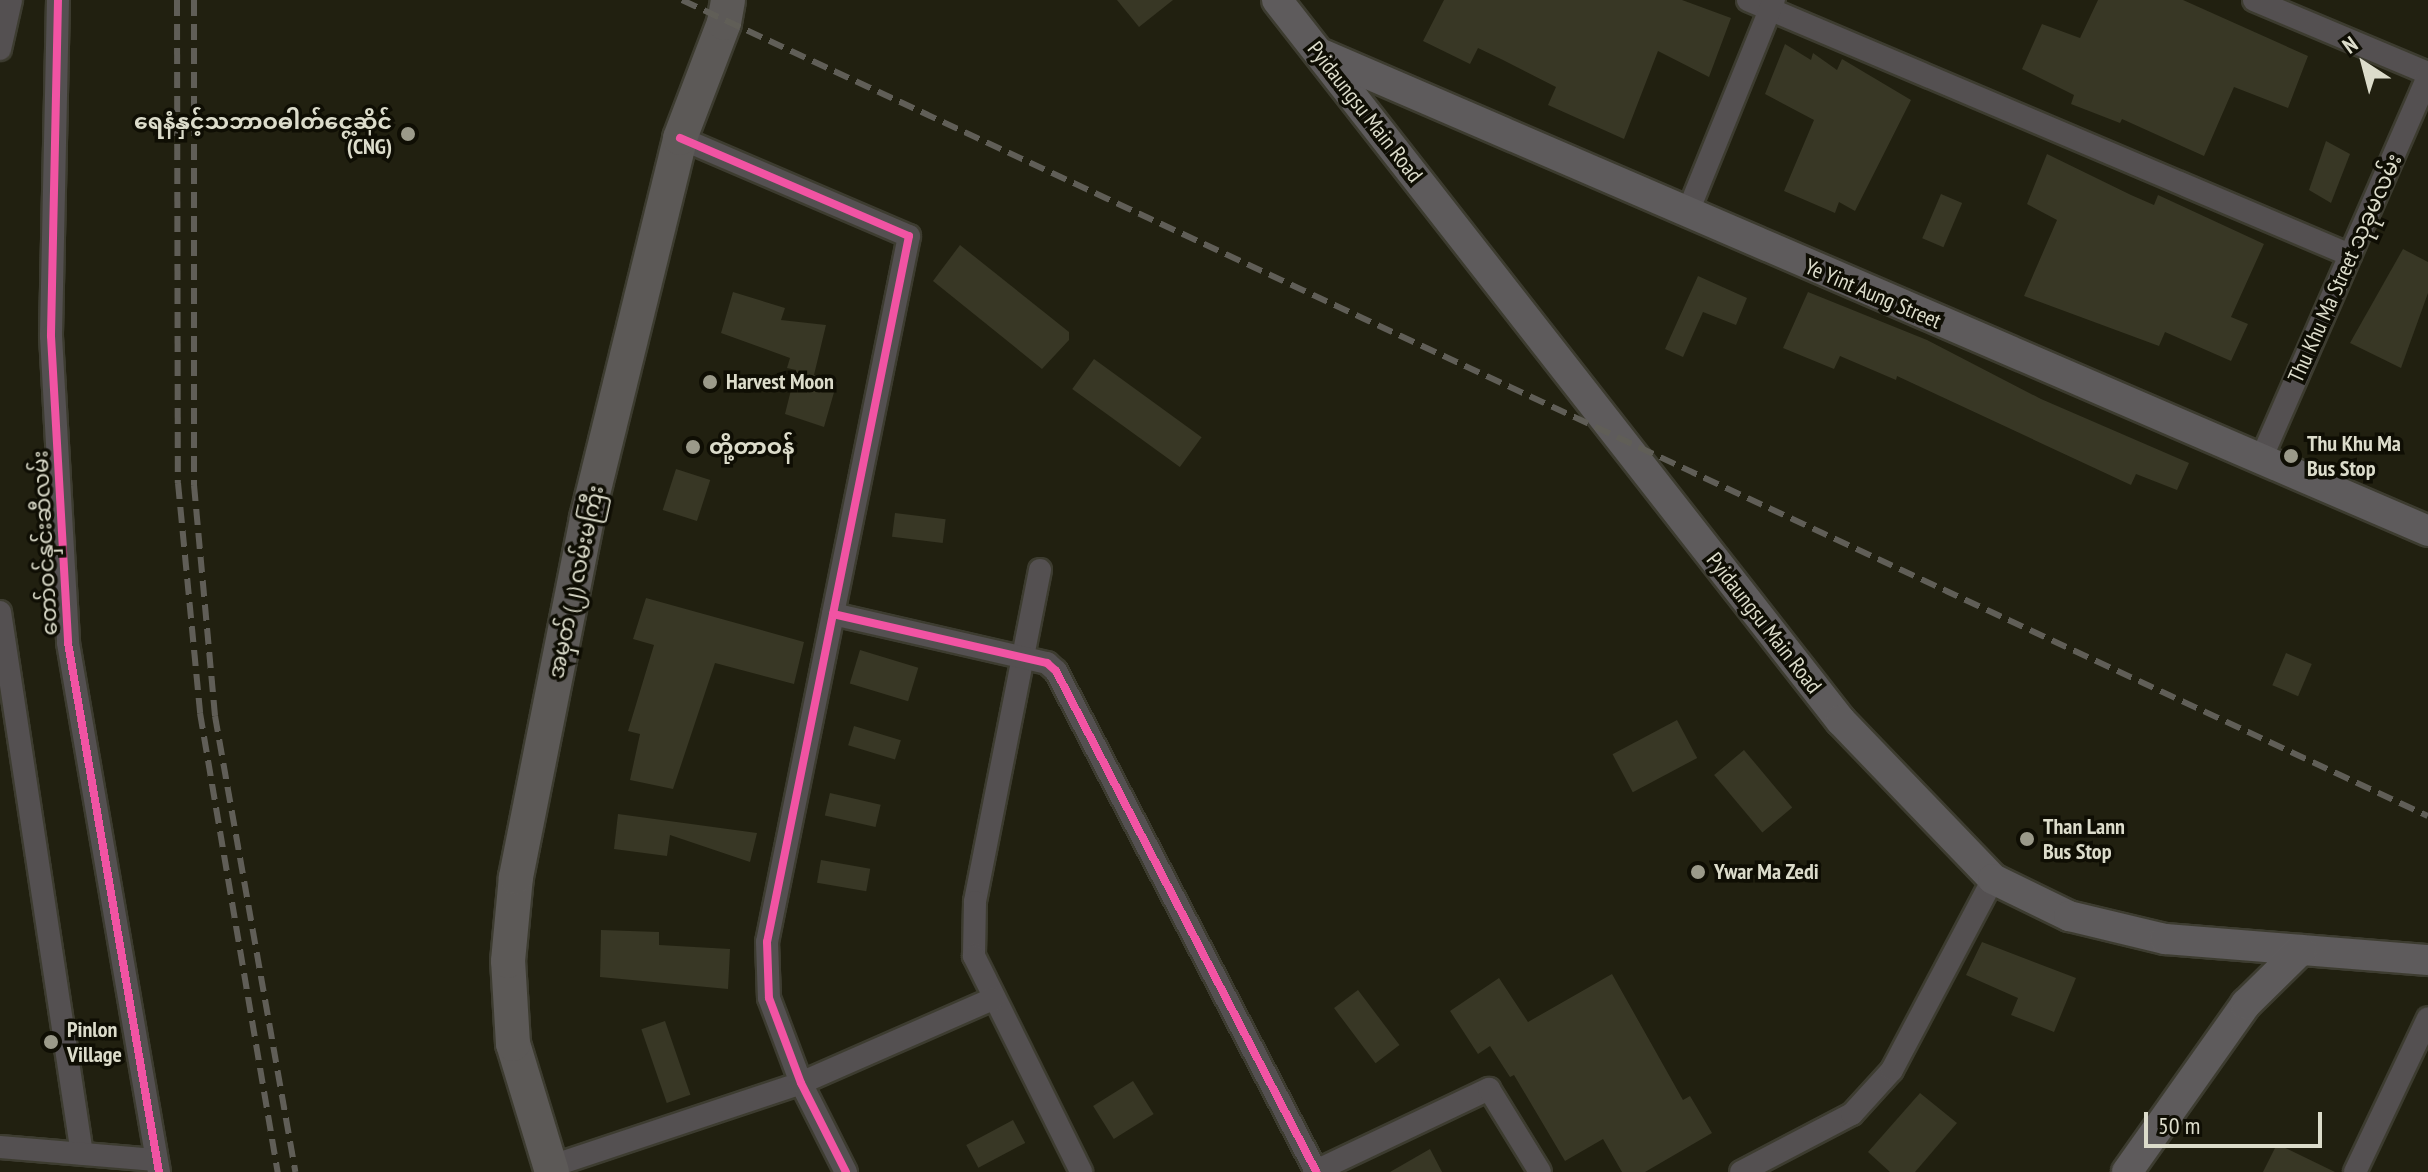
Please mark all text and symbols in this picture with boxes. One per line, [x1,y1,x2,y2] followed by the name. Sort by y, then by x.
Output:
[2324,24,2404,104] north arrow
[2337,30,2363,59] text: N
[1302,36,1428,188] street label: Pyidaungsu Main Road
[134,108,392,160] place label: ရေနံနှင့်သဘာဝဓါတ်ငွေ့ဆိုင် (CNG)
[399,125,417,143] marker: ရေနံနှင့်သဘာဝဓါတ်ငွေ့ဆိုင် (CNG)
[2283,149,2407,387] street label: Thu Khu Ma Street သုခုမလမ်း
[1800,253,1946,335] street label: Ye Yint Aung Street
[726,369,834,395] place label: Harvest Moon
[701,373,719,391] marker: Harvest Moon
[2307,430,2401,482] place label: Thu Khu Ma Bus Stop
[709,434,794,460] place label: တို့တာဝန်
[684,438,702,456] marker: တို့တာဝန်
[2282,447,2300,465] marker: Thu Khu Ma Bus Stop
[27,450,63,636] street label: တော်ဝင်နှင်းဆီလမ်း
[543,483,609,681] street label: အမှတ် (၂) လမ်းမကြီး
[1701,547,1827,699] street label: Pyidaungsu Main Road
[2043,813,2125,864] place label: Than Lann Bus Stop
[2018,830,2036,848] marker: Than Lann Bus Stop
[1714,859,1819,885] place label: Ywar Ma Zedi
[1689,863,1707,881] marker: Ywar Ma Zedi
[67,1016,122,1068] place label: Pinlon Village
[42,1033,60,1051] marker: Pinlon Village
[2148,1096,2326,1146] scale bar
[2158,1110,2200,1141] text: 50 m

